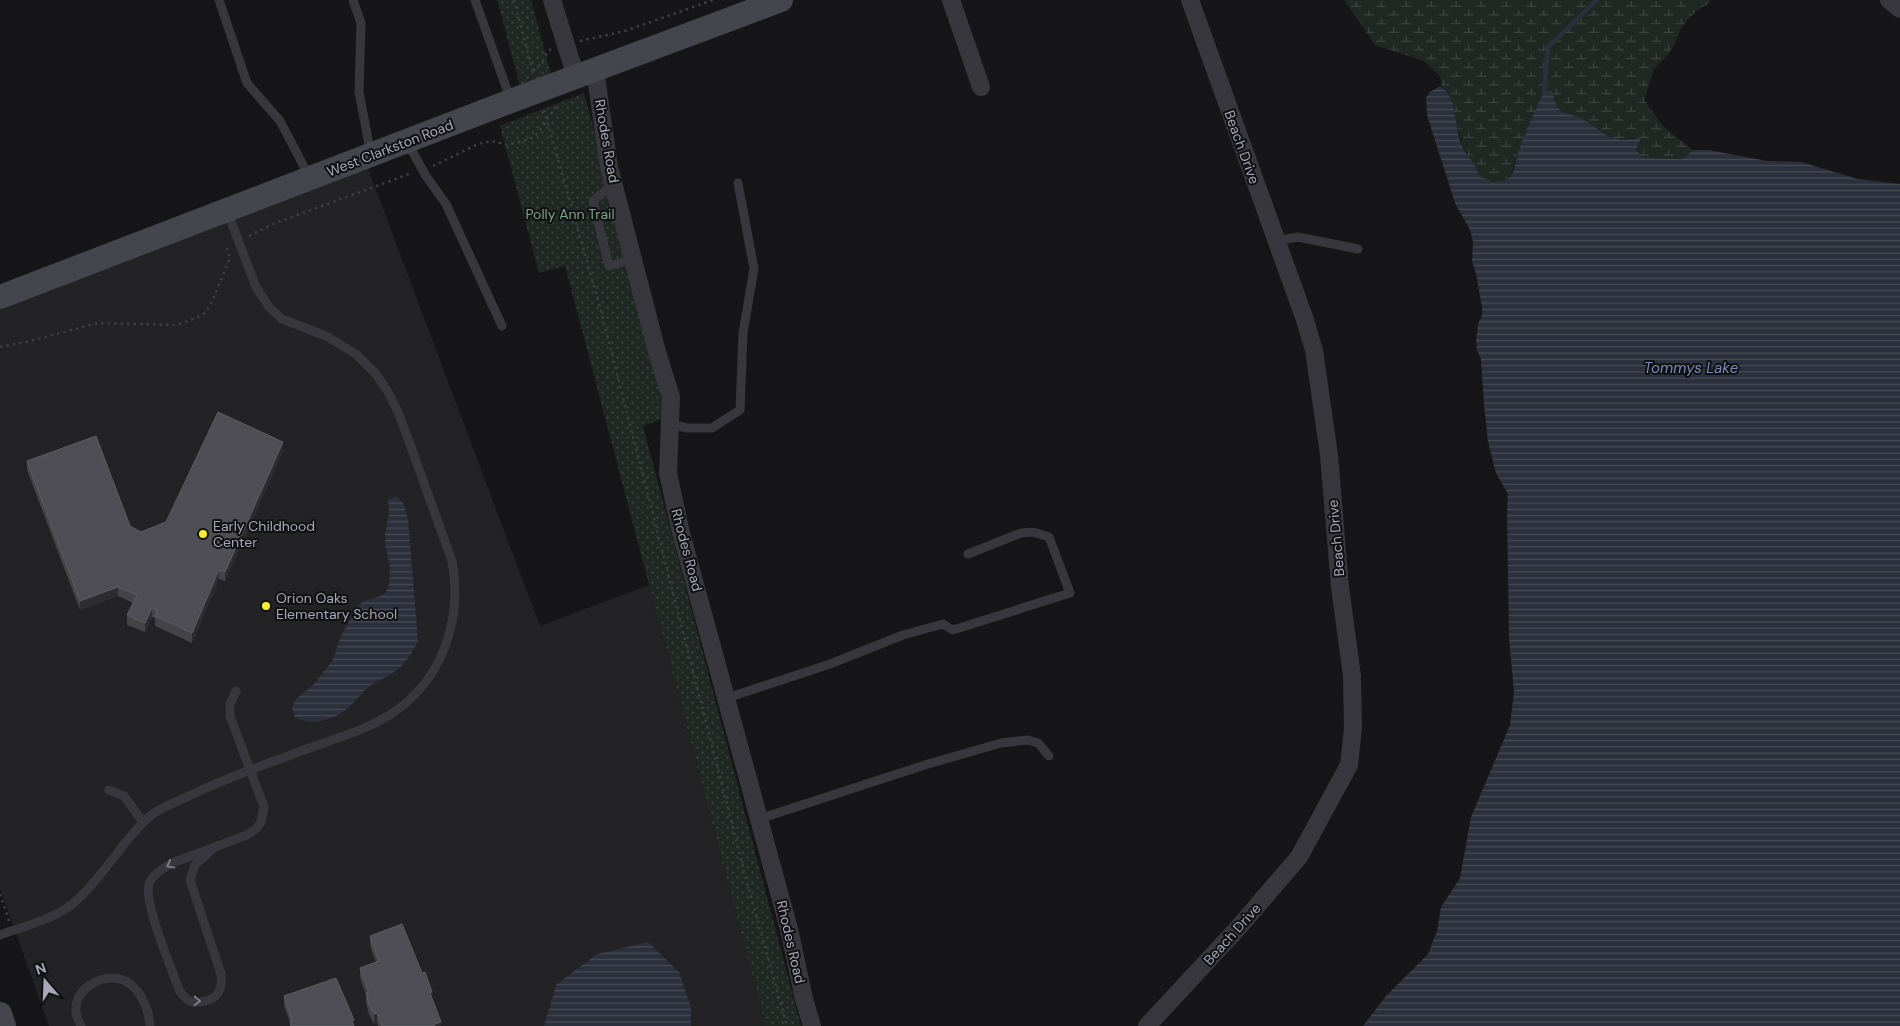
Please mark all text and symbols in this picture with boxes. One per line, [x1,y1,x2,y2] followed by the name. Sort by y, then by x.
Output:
[591,98,623,184] street label: Rhodes Road
[1220,108,1264,186] street label: Beach Drive
[324,116,456,180] street label: West Clarkston Road
[525,205,615,223] park label: Polly Ann Trail
[1644,358,1739,378] water label: Tommys Lake
[1324,499,1348,577] street label: Beach Drive
[667,507,707,593] street label: Rhodes Road
[213,517,315,551] place label: Early Childhood Center
[197,528,209,540] marker: Early Childhood Center
[276,589,397,623] place label: Orion Oaks Elementary School
[260,600,272,612] marker: Orion Oaks Elementary School
[166,859,175,869] one-way arrow
[773,899,809,985] street label: Rhodes Road
[1200,899,1264,969] street label: Beach Drive
[20,956,70,1006] north arrow
[33,959,49,979] text: N
[193,996,201,1007] one-way arrow

